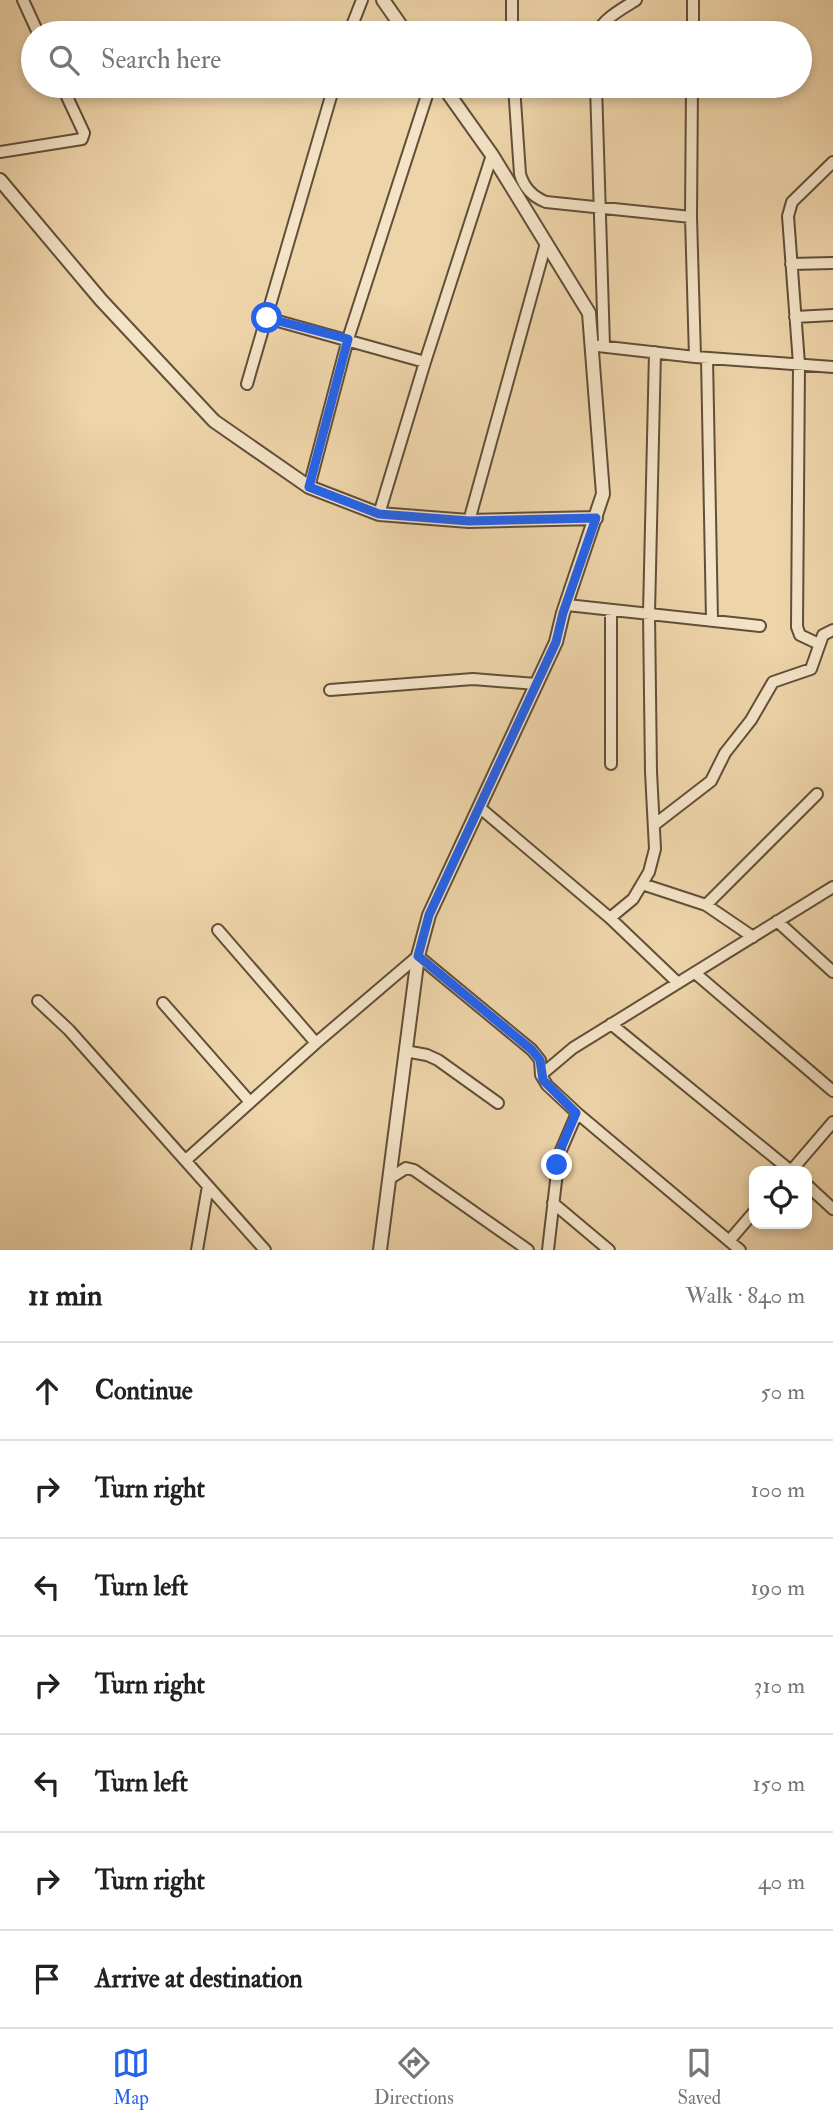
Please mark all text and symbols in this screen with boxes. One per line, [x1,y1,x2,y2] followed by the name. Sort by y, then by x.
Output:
[21,21,812,98] search box
[45,41,83,79] icon: search
[101,44,221,76] text: Search here
[251,302,282,333] route start
[541,1149,572,1180] route end
[749,1166,812,1229] map controls
[749,1166,812,1229] button: locate
[28,1277,102,1314] text: 11 min
[685,1281,805,1310] text: Walk · 840 m
[28,1372,66,1410] icon: ahead
[95,1375,193,1407] text: Continue
[761,1377,805,1406] text: 50 m
[28,1470,66,1508] icon: right
[95,1473,205,1505] text: Turn right
[751,1475,805,1504] text: 100 m
[28,1568,66,1606] icon: left
[95,1571,188,1603] text: Turn left
[751,1573,805,1602] text: 190 m
[28,1666,66,1704] icon: right
[95,1669,205,1701] text: Turn right
[754,1671,805,1700] text: 310 m
[28,1764,66,1802] icon: left
[95,1767,188,1799] text: Turn left
[752,1769,805,1798] text: 150 m
[28,1862,66,1900] icon: right
[95,1865,205,1897] text: Turn right
[758,1867,805,1896] text: 40 m
[28,1960,66,1998] icon: arrive
[95,1963,303,1995] text: Arrive at destination
[112,2044,150,2110] tab: Map
[374,2044,454,2110] tab: Directions
[678,2044,721,2110] tab: Saved

